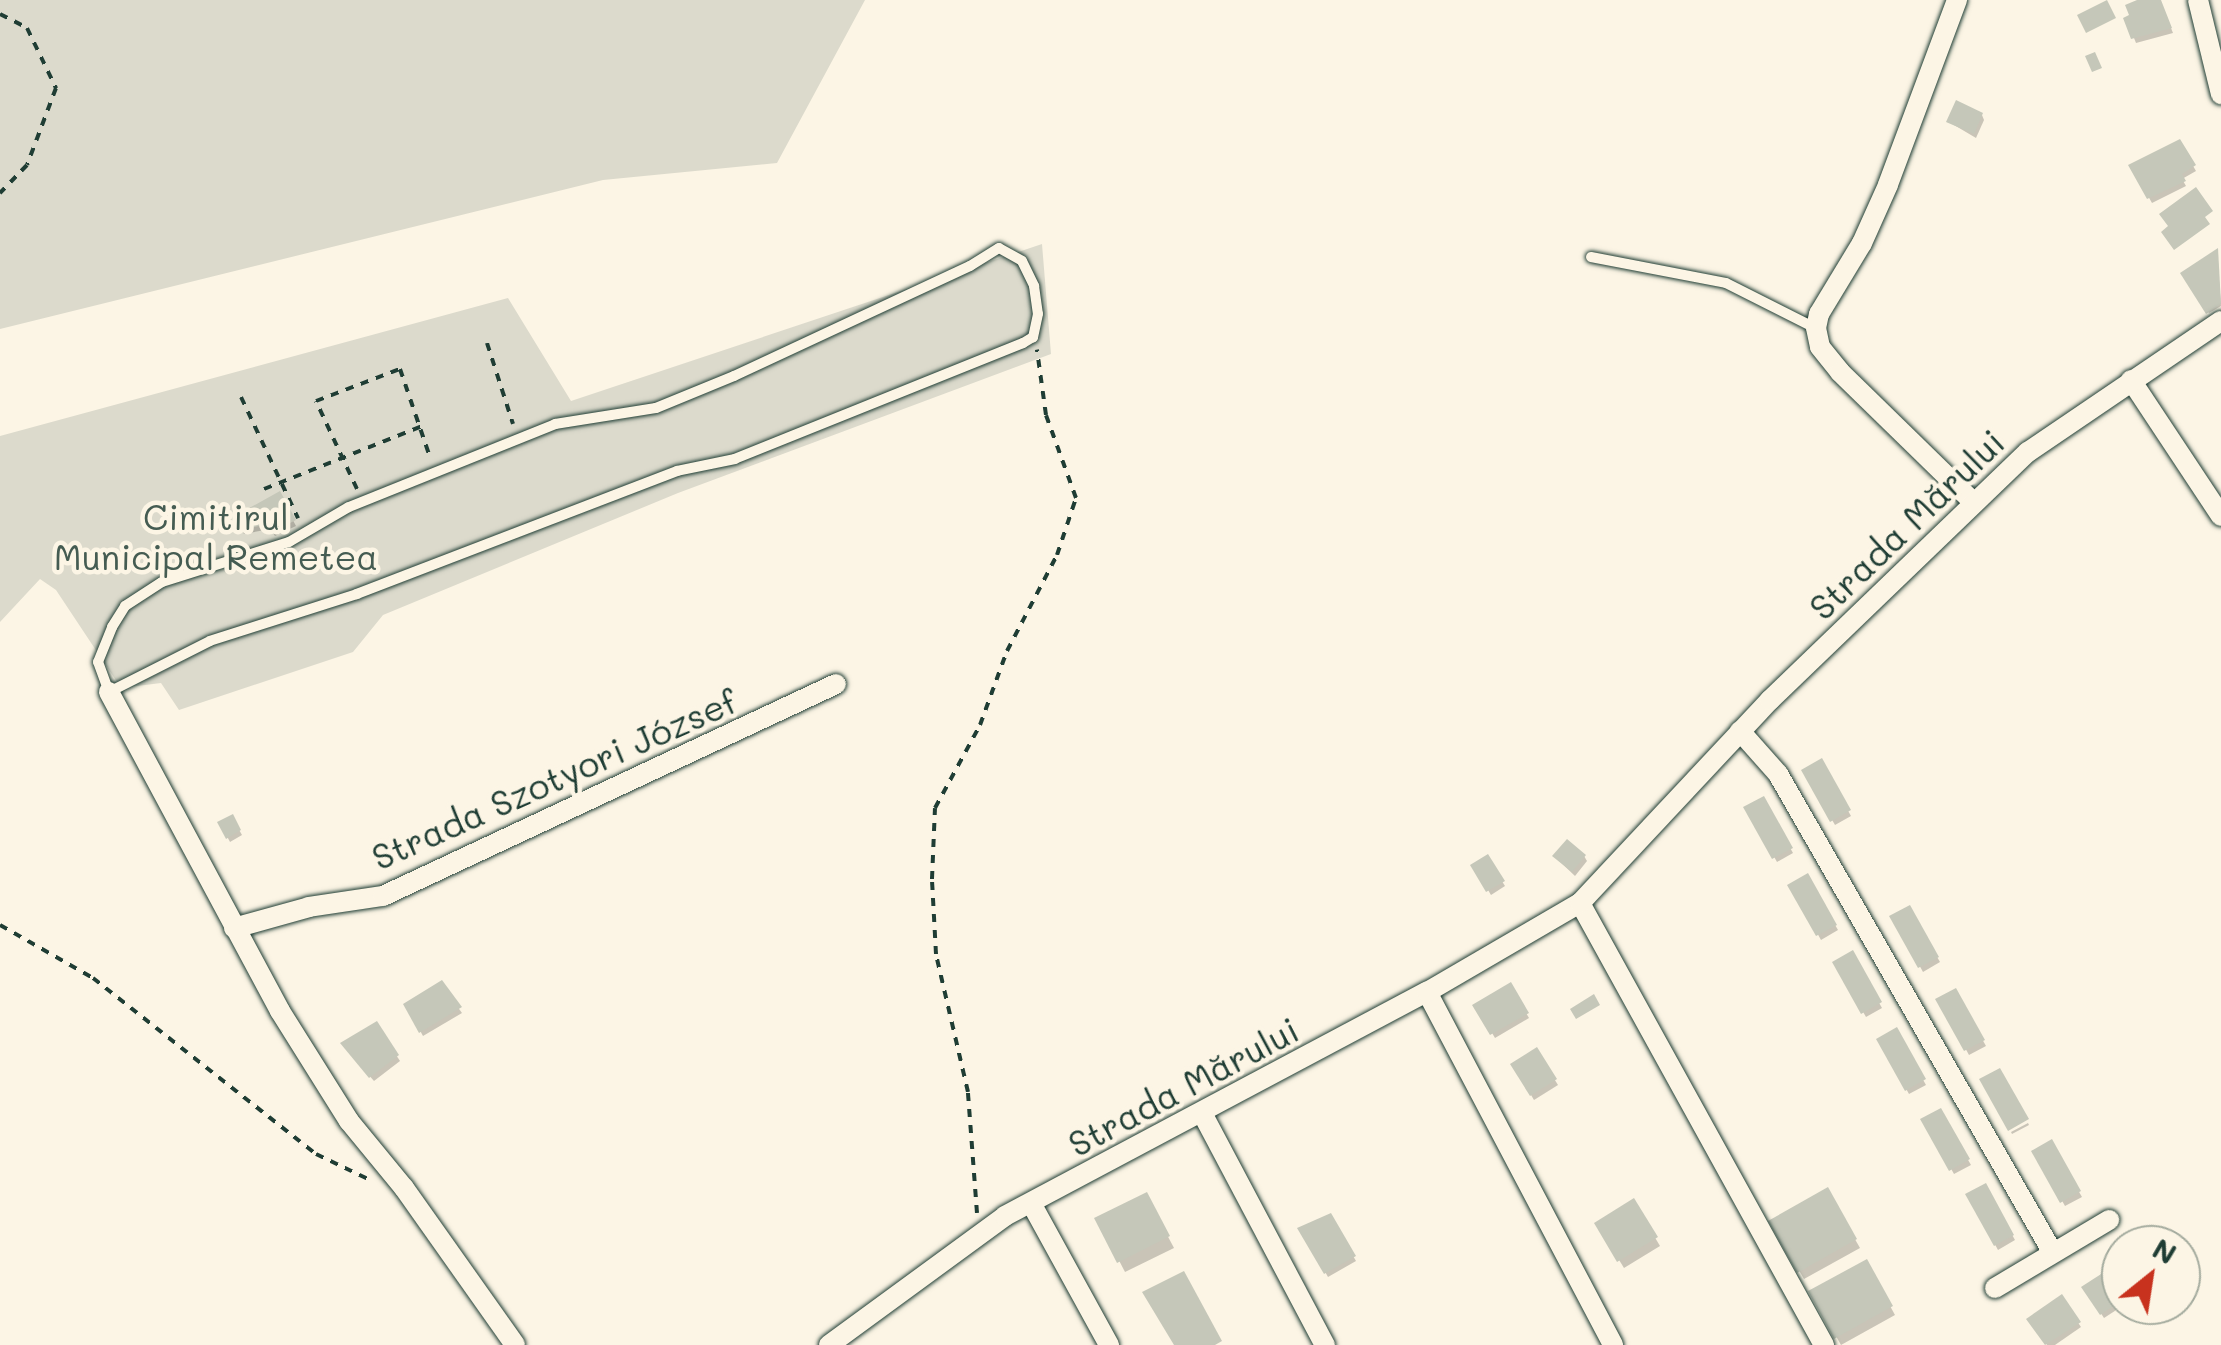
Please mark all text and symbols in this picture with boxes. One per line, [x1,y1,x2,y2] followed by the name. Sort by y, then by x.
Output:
[1800,420,2012,628] street label: Strada Mărului
[54,495,378,577] park label: Cimitirul Municipal Remetea
[365,678,743,878] street label: Strada Szotyori József
[1061,1008,1305,1164] street label: Strada Mărului
[2101,1225,2201,1325] north arrow
[2147,1230,2183,1272] text: N

